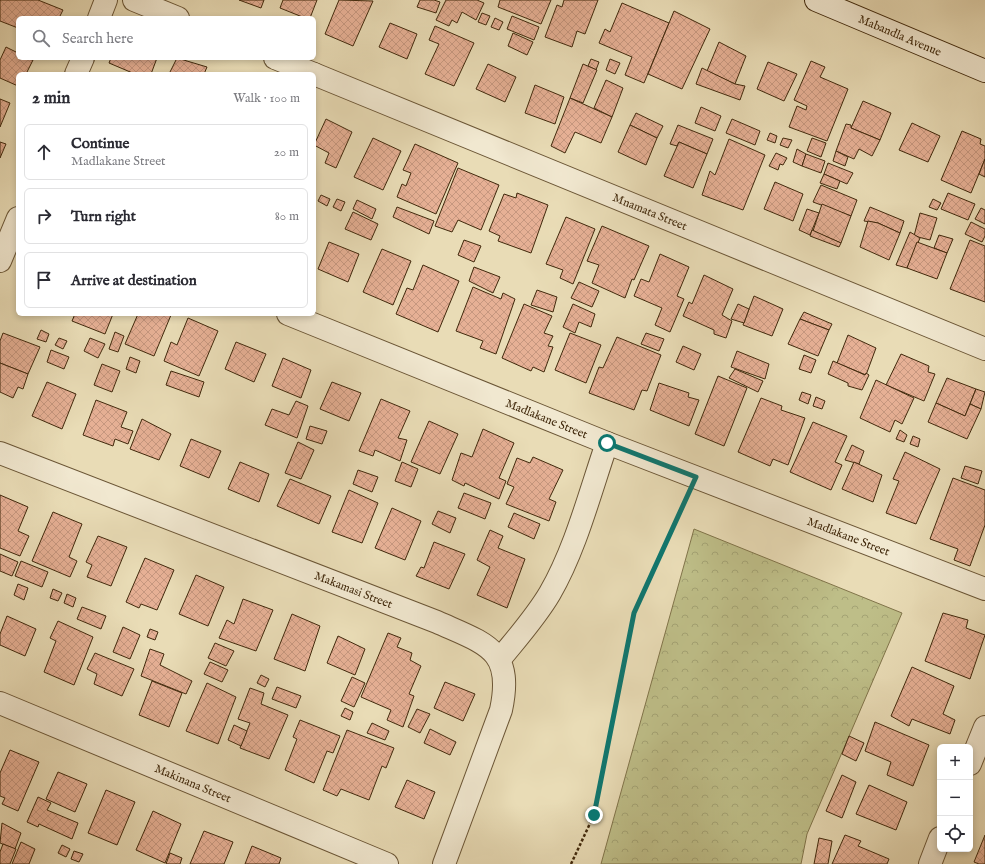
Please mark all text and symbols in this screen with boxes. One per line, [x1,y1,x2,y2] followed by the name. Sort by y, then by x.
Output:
[856,12,944,60] street label: Mabandla Avenue
[16,16,316,60] search box
[30,27,52,49] icon: search
[62,29,133,48] text: Search here
[32,88,70,109] text: 2 min
[233,90,300,107] text: Walk · 100 m
[71,134,129,153] text: Continue
[33,141,55,163] icon: ahead
[274,144,299,161] text: 20 m
[71,153,166,170] text: Madlakane Street
[610,190,689,234] street label: Mnamata Street
[33,205,55,227] icon: right
[71,207,136,226] text: Turn right
[275,208,299,225] text: 80 m
[33,269,55,291] icon: arrive
[71,271,197,290] text: Arrive at destination
[503,396,590,442] street label: Madlakane Street
[598,434,616,452] route start
[805,514,892,559] street label: Madlakane Street
[312,568,394,612] street label: Makamasi Street
[937,744,973,852] map controls
[937,744,973,780] button: +
[152,761,233,806] street label: Makinana Street
[937,780,973,816] button: −
[585,806,603,824] route end
[937,816,973,852] button: locate

